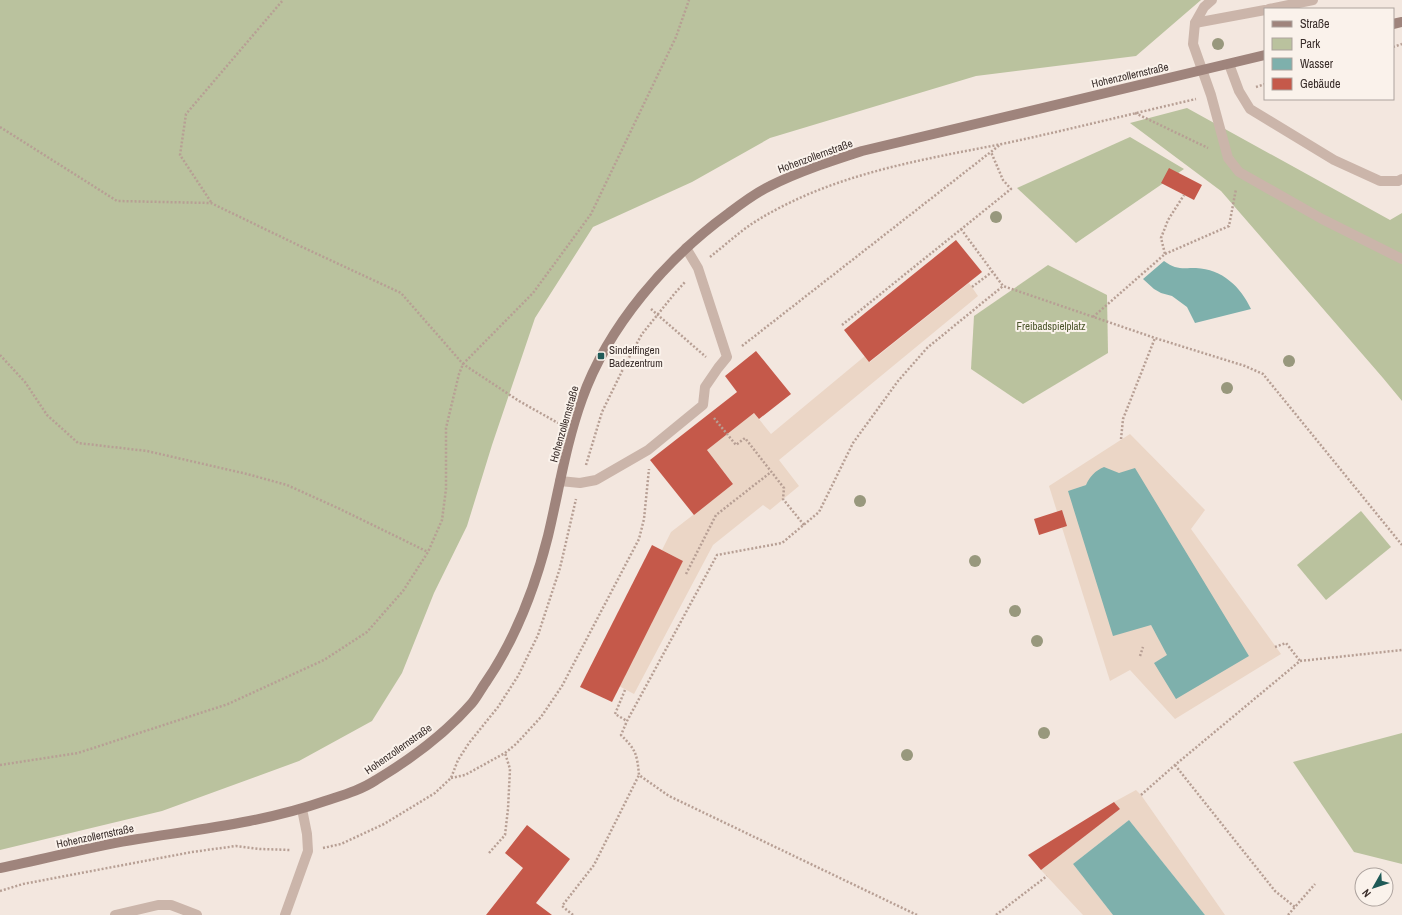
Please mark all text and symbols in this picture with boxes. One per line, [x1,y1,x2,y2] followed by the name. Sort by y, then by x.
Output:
[1264,8,1394,100] legend
[1300,16,1330,32] text: Straße
[1300,36,1320,52] text: Park
[1300,56,1334,72] text: Wasser
[1090,59,1170,91] street label: Hohenzollernstraße
[1300,76,1341,92] text: Gebäude
[776,136,854,176] street label: Hohenzollernstraße
[1016,319,1086,333] park label: Freibadspielplatz
[609,343,663,370] place label: Sindelfingen Badezentrum
[596,351,606,361] marker: Sindelfingen Badezentrum
[546,384,582,464] street label: Hohenzollernstraße
[362,721,434,777] street label: Hohenzollernstraße
[55,821,135,851] street label: Hohenzollernstraße
[1354,867,1394,907] north arrow
[1359,886,1374,900] text: N

